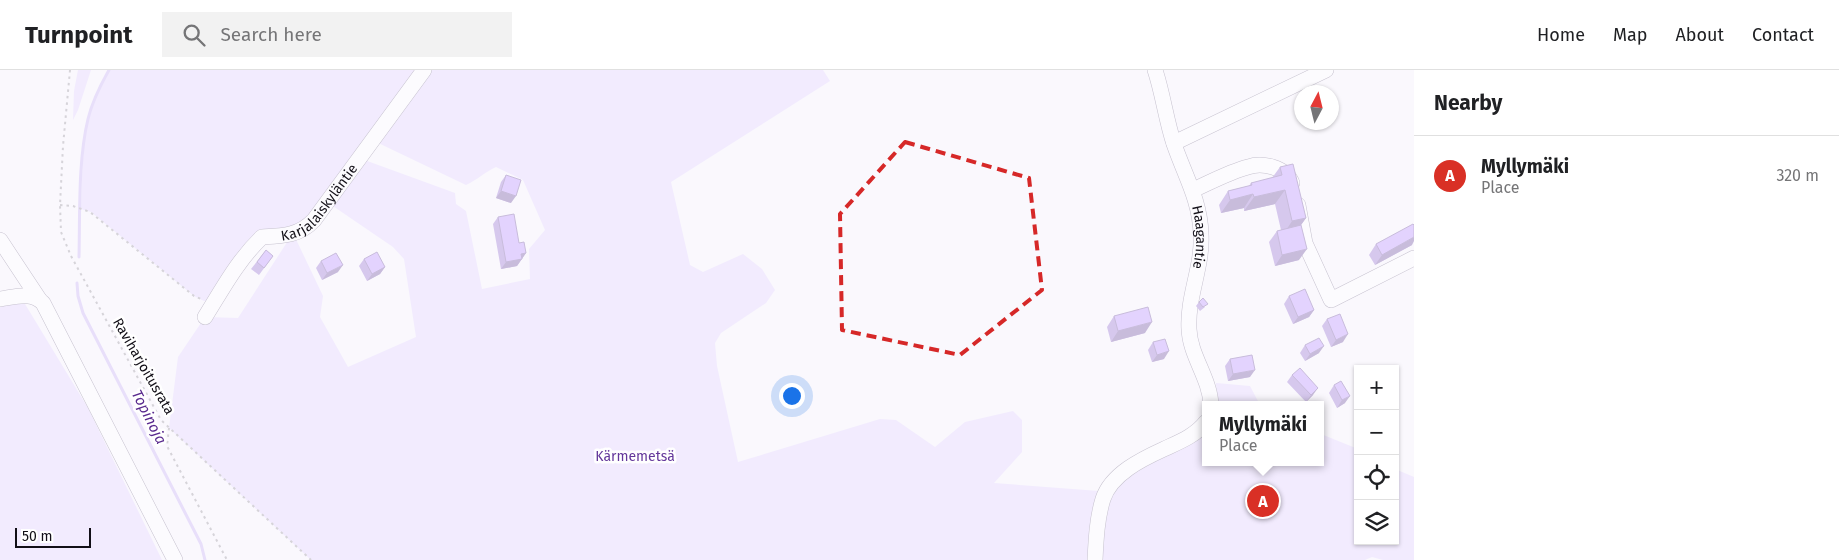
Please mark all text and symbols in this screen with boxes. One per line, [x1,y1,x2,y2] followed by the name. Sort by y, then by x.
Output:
[162,12,512,57] search box
[25,21,132,49] text: Turnpoint
[180,21,208,49] icon: search
[220,23,322,46] text: Search here
[1537,24,1585,46] text: Home
[1613,24,1647,46] text: Map
[1675,24,1724,46] text: About
[1752,24,1814,46] text: Contact
[1294,85,1339,130] north arrow
[1434,90,1502,116] text: Nearby
[1481,155,1569,178] text: Myllymäki
[280,161,361,245] street label: Karjalaiskyläntie
[1445,166,1455,185] text: A
[1776,166,1819,185] text: 320 m
[1481,178,1520,197] text: Place
[1188,204,1209,270] street label: Haagantie
[109,315,178,418] street label: Raviharjoitusrata
[1354,365,1399,545] map controls
[1354,365,1399,410] button: +
[779,383,805,409] your location
[128,387,170,447] water label: Topinoja
[1202,401,1324,466] popup
[1354,410,1399,455] button: −
[1219,413,1307,436] text: Myllymäki
[1219,436,1257,455] text: Place
[595,448,675,465] park label: Kärmemetsä
[1354,455,1399,500] button: locate
[1247,482,1279,520] pin: A
[1354,500,1399,545] button: layers
[15,525,91,548] scale bar
[22,528,53,545] text: 50 m

